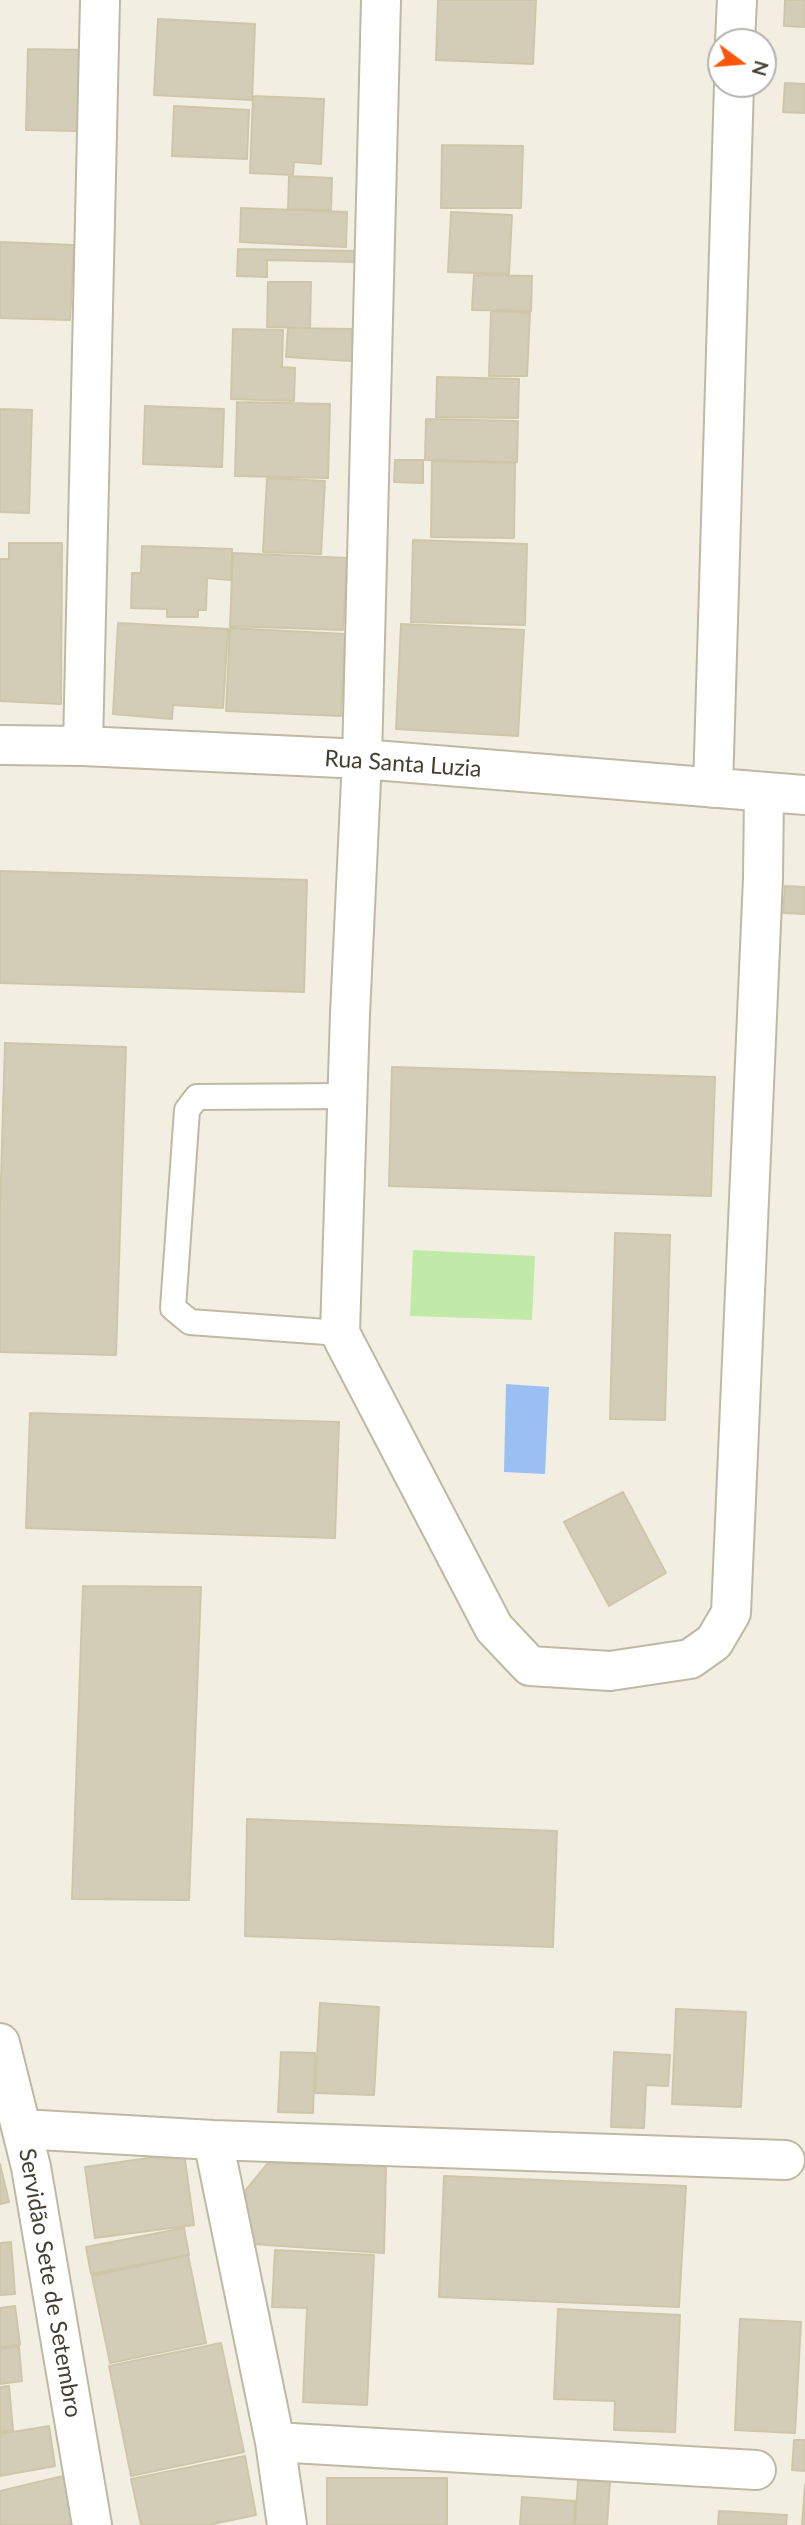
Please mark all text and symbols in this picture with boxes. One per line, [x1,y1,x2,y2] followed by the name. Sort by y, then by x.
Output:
[707,28,777,98] north arrow
[748,58,774,79] text: N
[324,745,482,783] street label: Rua Santa Luzia
[13,2146,87,2420] street label: Servidão Sete de Setembro

